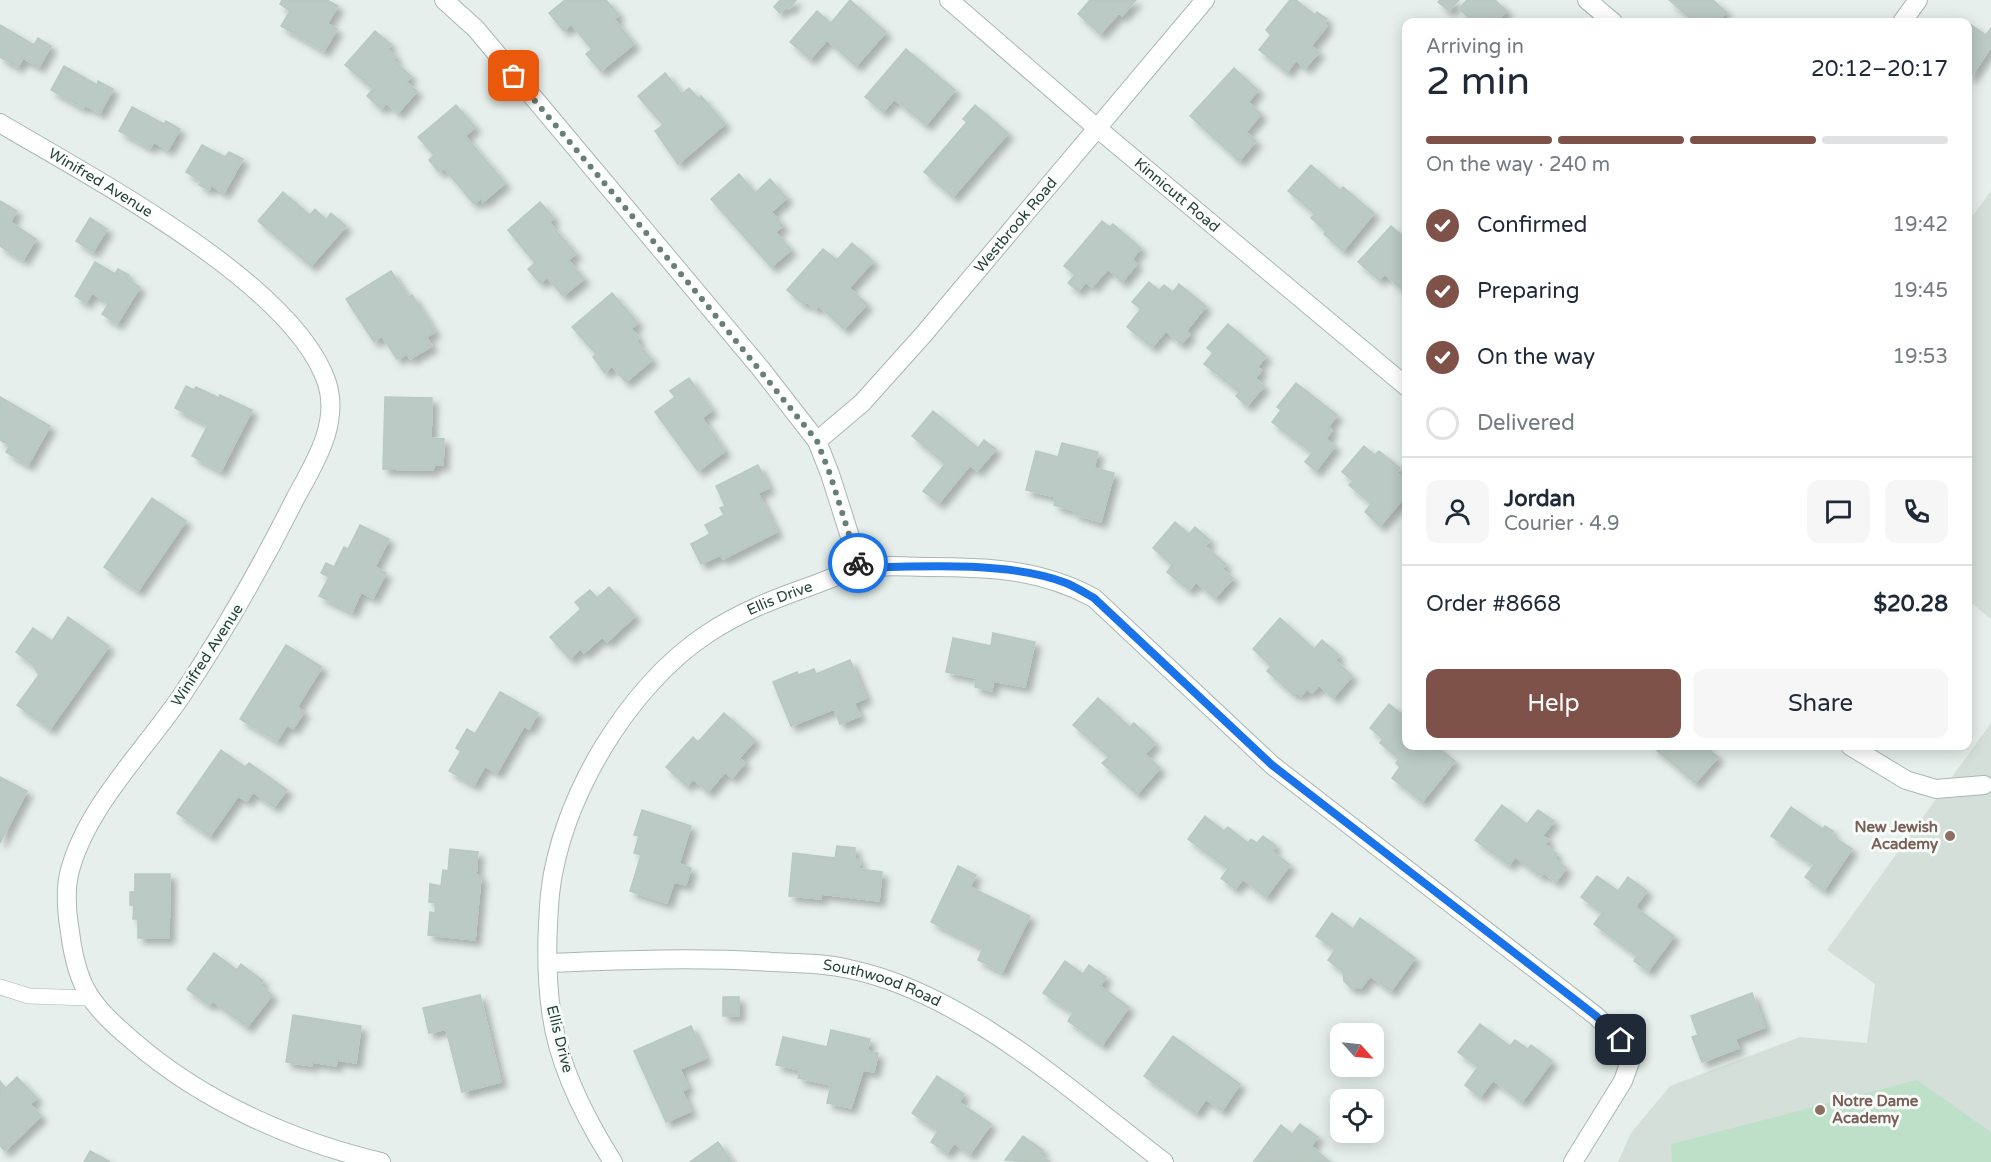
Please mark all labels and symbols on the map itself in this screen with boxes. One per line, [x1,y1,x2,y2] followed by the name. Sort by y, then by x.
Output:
[488,50,539,101] pin
[45,144,156,221] street label: Winifred Avenue
[1131,154,1224,236] street label: Kinnicutt Road
[970,174,1061,276] street label: Westbrook Road
[828,533,888,593] courier
[744,577,815,619] street label: Ellis Drive
[167,600,247,710] street label: Winifred Avenue
[1855,818,1938,854] place label: New Jewish Academy
[1943,829,1957,843] marker: New Jewish Academy
[822,956,944,1010] street label: Southwood Road
[543,1003,577,1075] street label: Ellis Drive
[1595,1014,1646,1065] pin
[1330,1023,1384,1077] north arrow
[1832,1092,1919,1128] place label: Notre Dame Academy
[1813,1103,1827,1117] marker: Notre Dame Academy

